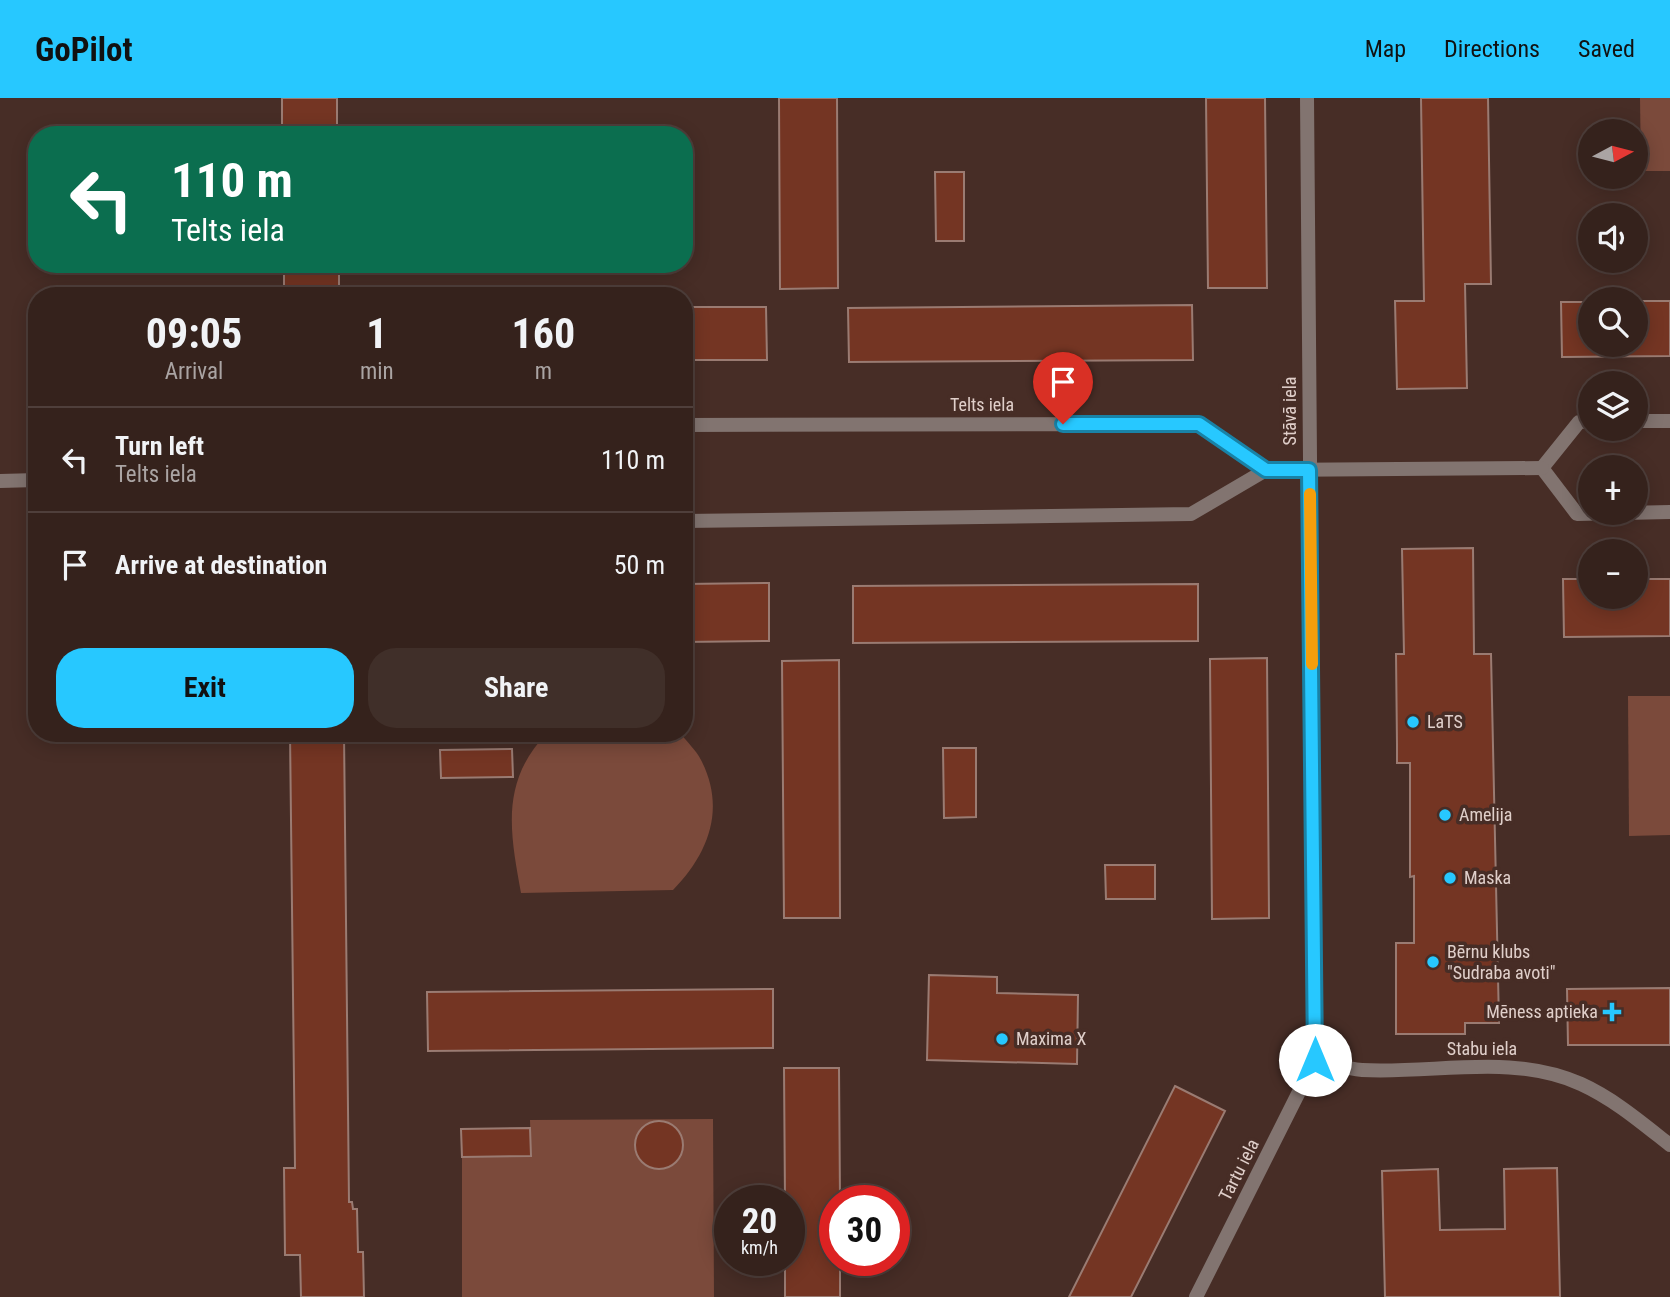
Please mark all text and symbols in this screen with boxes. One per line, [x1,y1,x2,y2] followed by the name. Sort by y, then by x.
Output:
[35,30,133,69] text: GoPilot
[1365,35,1406,63] text: Map
[1444,35,1540,63] text: Directions
[1578,35,1635,63] text: Saved
[1578,119,1648,189] north arrow
[1578,119,1648,609] map controls
[171,152,293,209] text: 110 m
[56,154,147,245] icon: left
[1578,203,1648,273] button: sound
[171,211,285,249] text: Telts iela
[1578,287,1648,357] button: search
[146,309,242,358] text: 09:05
[366,309,387,358] text: 1
[511,309,575,358] text: 160
[1033,352,1093,424] pin
[165,358,223,385] text: Arrival
[360,358,394,385] text: min
[535,358,552,385] text: m
[1044,363,1082,401] icon: arrive
[1578,371,1648,441] button: layers
[1279,377,1300,445] street label: Stāvā iela
[950,394,1014,415] street label: Telts iela
[115,431,204,461] text: Turn left
[56,441,94,479] icon: left
[601,445,665,475] text: 110 m
[1578,455,1648,525] button: +
[115,461,197,488] text: Telts iela
[1578,539,1648,609] button: −
[56,546,94,584] icon: arrive
[115,550,327,580] text: Arrive at destination
[614,550,665,580] text: 50 m
[56,648,354,728] button: Exit
[368,648,665,728] button: Share
[1427,711,1463,732] place label: LaTS
[1405,714,1421,730] marker: LaTS
[1459,804,1512,825] place label: Amelija
[1437,807,1453,823] marker: Amelija
[1464,867,1511,888] place label: Maska
[1442,870,1458,886] marker: Maska
[1447,941,1555,983] place label: Bērnu klubs "Sudraba avoti"
[1425,954,1441,970] marker: Bērnu klubs "Sudraba avoti"
[1486,1001,1598,1022] place label: Mēness aptieka
[1604,1004,1620,1020] marker: Mēness aptieka
[1278,1023,1352,1097] position arrow
[1016,1028,1087,1049] place label: Maxima X
[994,1031,1010,1047] marker: Maxima X
[1447,1038,1517,1059] street label: Stabu iela
[1214,1135,1263,1204] street label: Tartu iela
[819,1185,910,1276] speed limit sign: 30
[742,1201,777,1242] text: 20
[741,1237,778,1258] text: km/h

